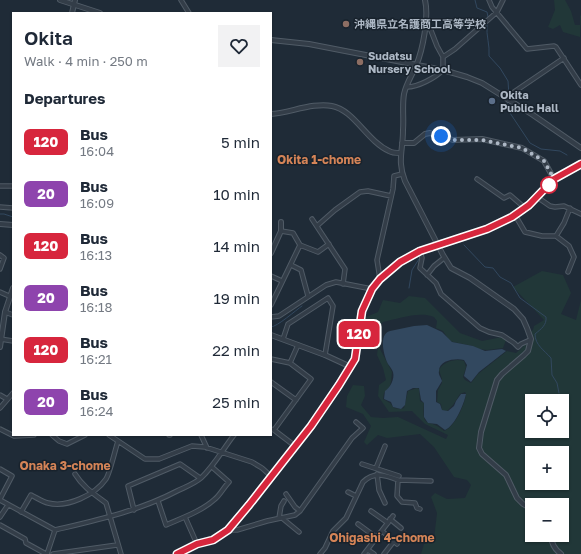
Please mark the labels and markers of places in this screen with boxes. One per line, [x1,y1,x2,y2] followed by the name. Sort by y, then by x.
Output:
[354,17,486,30] place label: 沖縄県立名護商工高等学校
[341,19,351,29] marker: 沖縄県立名護商工高等学校
[368,49,451,75] place label: Sudatsu Nursery School
[355,57,365,67] marker: Sudatsu Nursery School
[500,88,559,114] place label: Okita Public Hall
[487,96,497,106] marker: Okita Public Hall
[540,176,558,194] unlabelled marker

